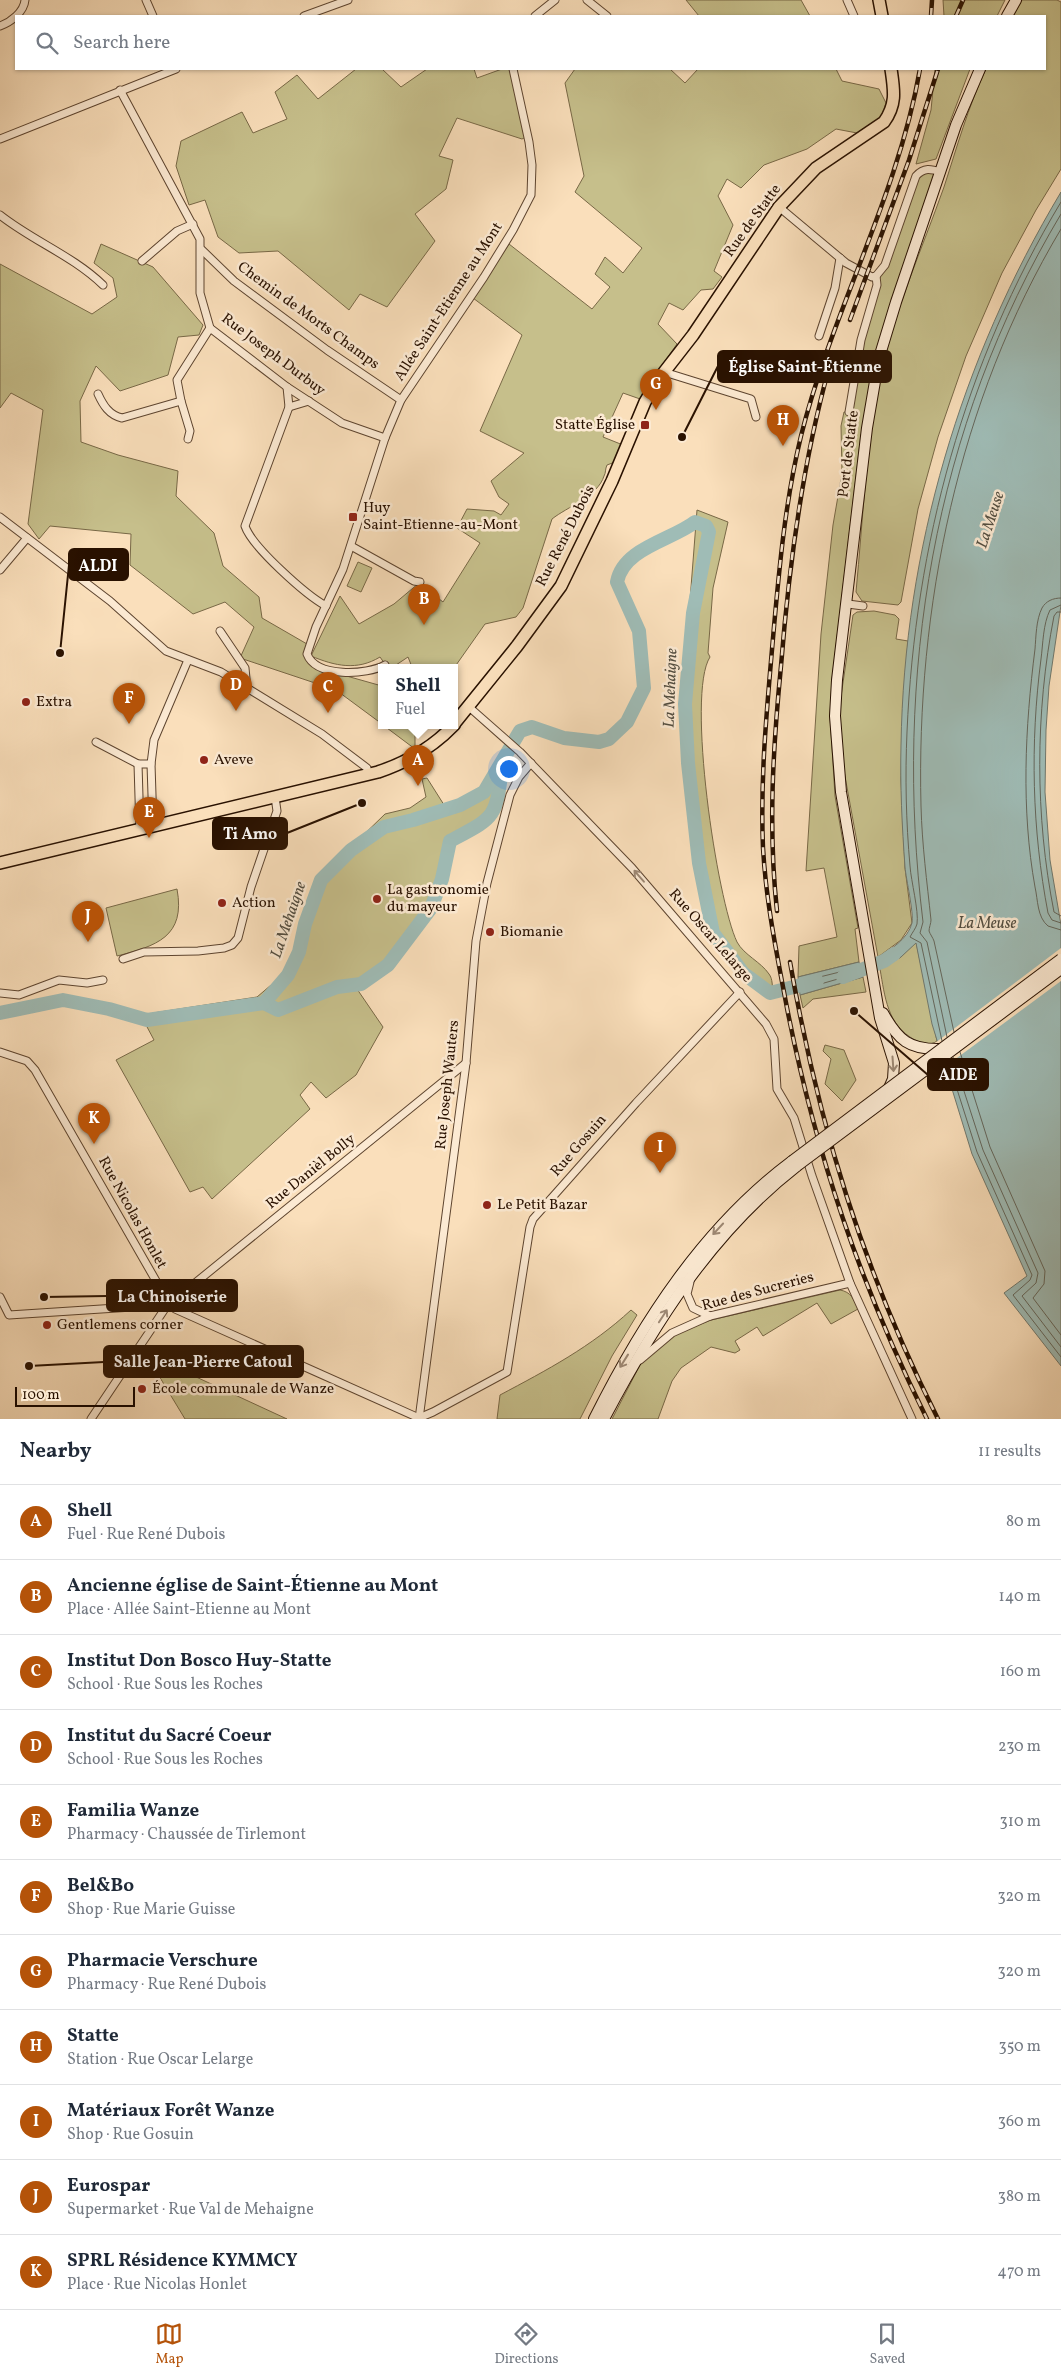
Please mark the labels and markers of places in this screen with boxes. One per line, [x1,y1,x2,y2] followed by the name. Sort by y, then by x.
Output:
[718,351,891,382] callout: Église Saint-Étienne
[640,369,672,410] pin: G
[767,405,799,446] pin: H
[555,415,635,436] place label: Statte Église
[639,419,651,431] marker: Statte Église
[363,498,518,536] place label: Huy Saint-Etienne-au-Mont
[347,511,359,523] marker: Huy Saint-Etienne-au-Mont
[69,549,128,580] callout: ALDI
[408,584,440,625] pin: B
[220,670,252,711] pin: D
[312,672,344,713] pin: C
[113,683,145,724] pin: F
[36,692,72,713] place label: Extra
[20,696,32,708] marker: Extra
[402,745,434,786] pin: A
[214,750,253,771] place label: Aveve
[198,754,210,766] marker: Aveve
[133,797,165,838] pin: E
[213,818,287,849] callout: Ti Amo
[387,880,489,918] place label: La gastronomie du mayeur
[232,893,276,914] place label: Action
[371,893,383,905] marker: La gastronomie du mayeur
[216,897,228,909] marker: Action
[72,901,104,942] pin: J
[500,922,563,943] place label: Biomanie
[484,926,496,938] marker: Biomanie
[928,1059,988,1090] callout: AIDE
[78,1103,110,1144] pin: K
[644,1132,676,1173] pin: I
[497,1195,587,1216] place label: Le Petit Bazar
[481,1199,493,1211] marker: Le Petit Bazar
[107,1280,237,1311] callout: La Chinoiserie
[57,1315,183,1336] place label: Gentlemens corner
[41,1319,53,1331] marker: Gentlemens corner
[104,1346,303,1377] callout: Salle Jean-Pierre Catoul
[152,1379,334,1400] place label: École communale de Wanze
[136,1383,148,1395] marker: École communale de Wanze

